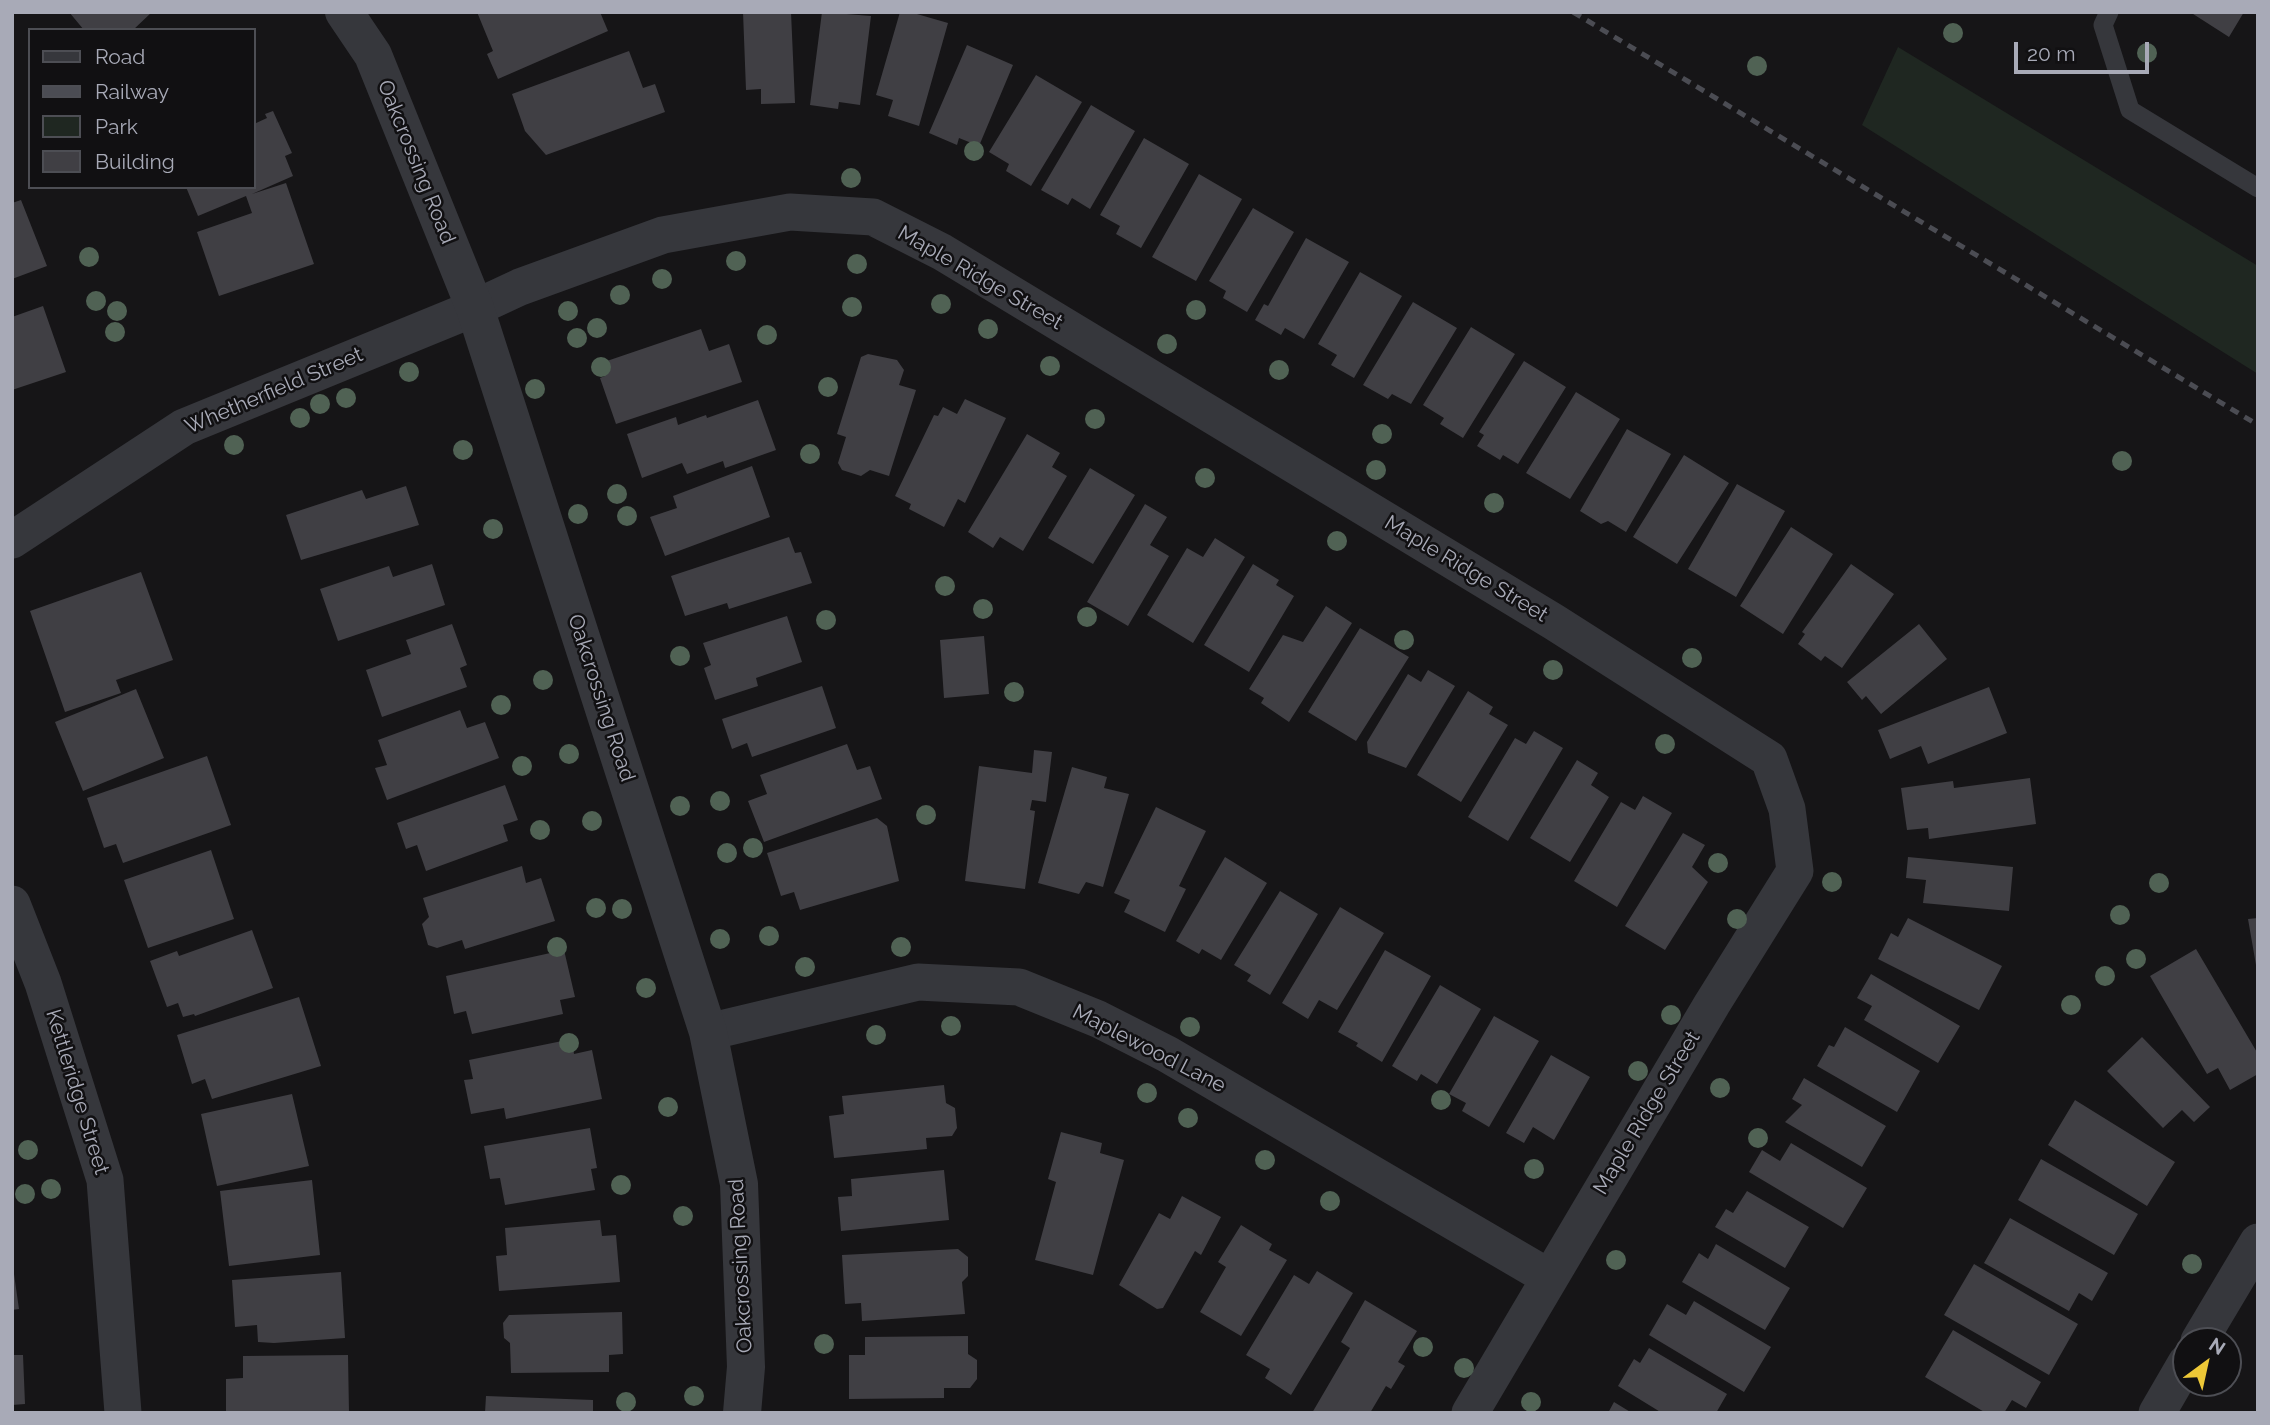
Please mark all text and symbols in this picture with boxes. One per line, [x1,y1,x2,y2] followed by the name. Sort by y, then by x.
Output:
[28,28,256,189] legend
[2018,28,2153,72] scale bar
[2027,41,2075,66] text: 20 m
[95,44,145,69] text: Road
[372,76,460,248] street label: Oakcrossing Road
[95,79,169,104] text: Railway
[95,114,138,139] text: Park
[95,149,175,174] text: Building
[893,221,1067,335] street label: Maple Ridge Street
[181,342,367,440] street label: Whetherfield Street
[1380,510,1552,628] street label: Maple Ridge Street
[562,611,640,785] street label: Oakcrossing Road
[1068,999,1230,1099] street label: Maplewood Lane
[40,1007,114,1177] street label: Kettleridge Street
[1588,1027,1706,1199] street label: Maple Ridge Street
[724,1178,758,1354] street label: Oakcrossing Road
[2172,1327,2242,1397] north arrow
[2205,1333,2229,1359] text: N

